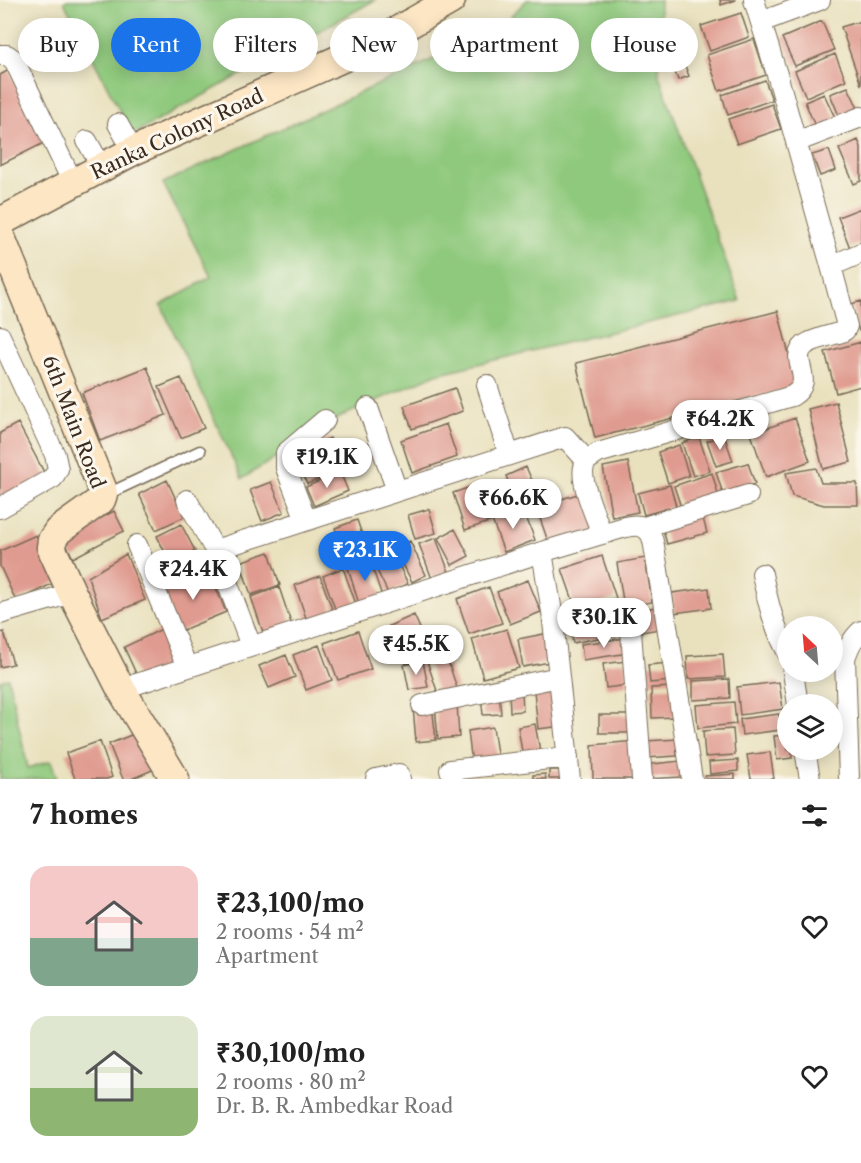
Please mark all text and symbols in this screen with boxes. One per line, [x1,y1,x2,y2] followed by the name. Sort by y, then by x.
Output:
[18,18,99,72] chip: Buy
[111,18,201,72] chip: Rent
[213,18,318,72] chip: Filters
[330,18,418,72] chip: New
[430,18,579,72] chip: Apartment
[591,18,698,72] chip: House
[87,83,267,185] street label: Ranka Colony Road
[38,352,110,492] street label: 6th Main Road
[671,400,769,451] pin: ₹64.2K
[686,407,754,431] text: ₹64.2K
[278,438,376,489] pin: ₹19.1K
[296,445,358,469] text: ₹19.1K
[464,479,562,530] pin: ₹66.6K
[479,486,547,510] text: ₹66.6K
[316,531,414,582] pin: ₹23.1K
[332,538,398,562] text: ₹23.1K
[144,550,242,601] pin: ₹24.4K
[159,557,227,581] text: ₹24.4K
[555,598,653,649] pin: ₹30.1K
[571,605,637,629] text: ₹30.1K
[777,616,843,682] north arrow
[777,616,843,760] map controls
[367,625,465,676] pin: ₹45.5K
[383,632,449,656] text: ₹45.5K
[777,694,843,760] button: layers
[30,799,138,831] text: 7 homes
[798,799,831,832] icon: filters
[216,887,364,919] text: ₹23,100/mo
[78,890,150,962] icon: home
[798,910,831,943] icon: heart
[216,920,364,944] text: 2 rooms · 54 m²
[216,944,319,968] text: Apartment
[216,1037,365,1069] text: ₹30,100/mo
[78,1040,150,1112] icon: home
[798,1060,831,1093] icon: heart
[216,1070,366,1094] text: 2 rooms · 80 m²
[216,1094,453,1118] text: Dr. B. R. Ambedkar Road

